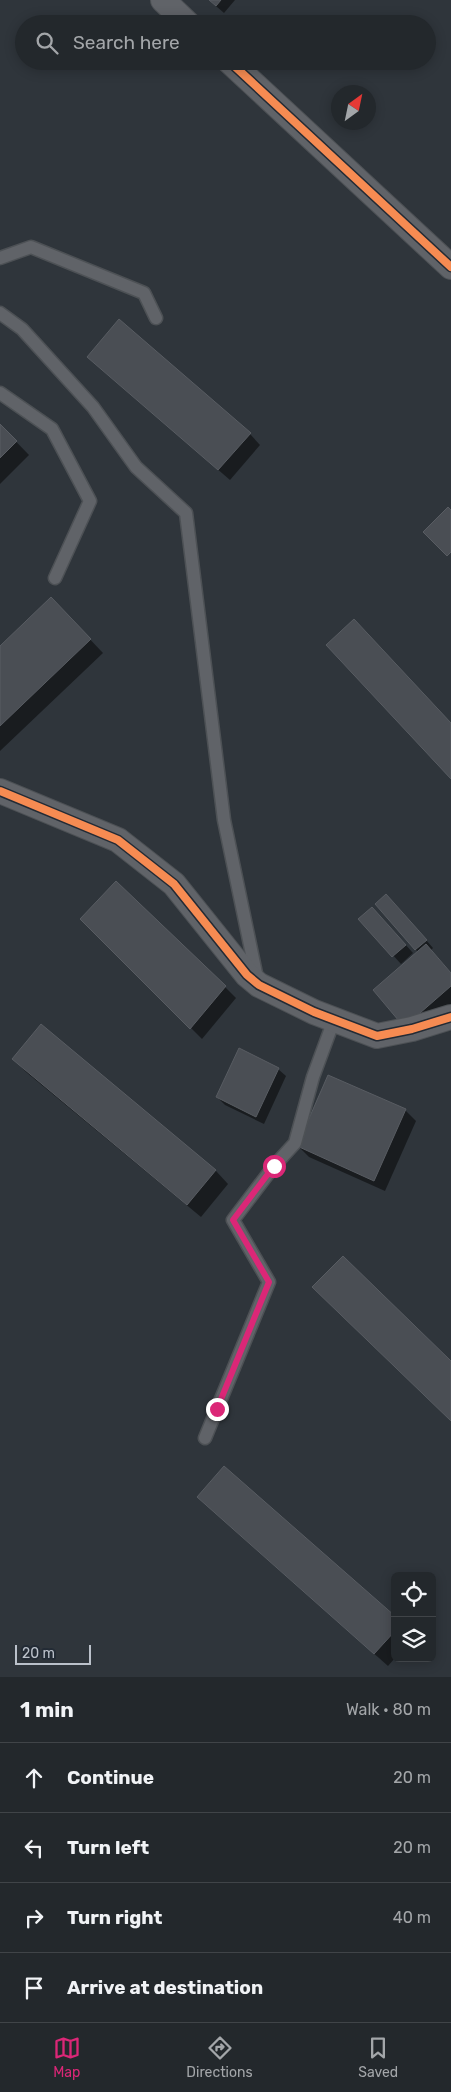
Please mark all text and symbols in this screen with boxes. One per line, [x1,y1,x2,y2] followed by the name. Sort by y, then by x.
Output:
[15,15,436,70] search box
[33,29,61,57] icon: search
[73,31,180,54] text: Search here
[331,85,376,130] north arrow
[263,1155,286,1178] route start
[206,1398,229,1421] route end
[391,1572,436,1662] map controls
[391,1572,436,1617] button: locate
[391,1617,436,1662] button: layers
[15,1642,91,1665] scale bar
[22,1645,55,1662] text: 20 m
[20,1697,74,1722] text: 1 min
[346,1700,431,1719] text: Walk · 80 m
[20,1764,48,1792] icon: ahead
[67,1766,154,1789] text: Continue
[393,1768,431,1787] text: 20 m
[20,1834,48,1862] icon: left
[67,1836,149,1859] text: Turn left
[393,1838,431,1857] text: 20 m
[20,1904,48,1932] icon: right
[67,1906,162,1929] text: Turn right
[393,1908,431,1927] text: 40 m
[20,1974,48,2002] icon: arrive
[67,1976,263,1999] text: Arrive at destination
[53,2034,81,2081] tab: Map
[186,2034,253,2081] tab: Directions
[358,2034,398,2081] tab: Saved

